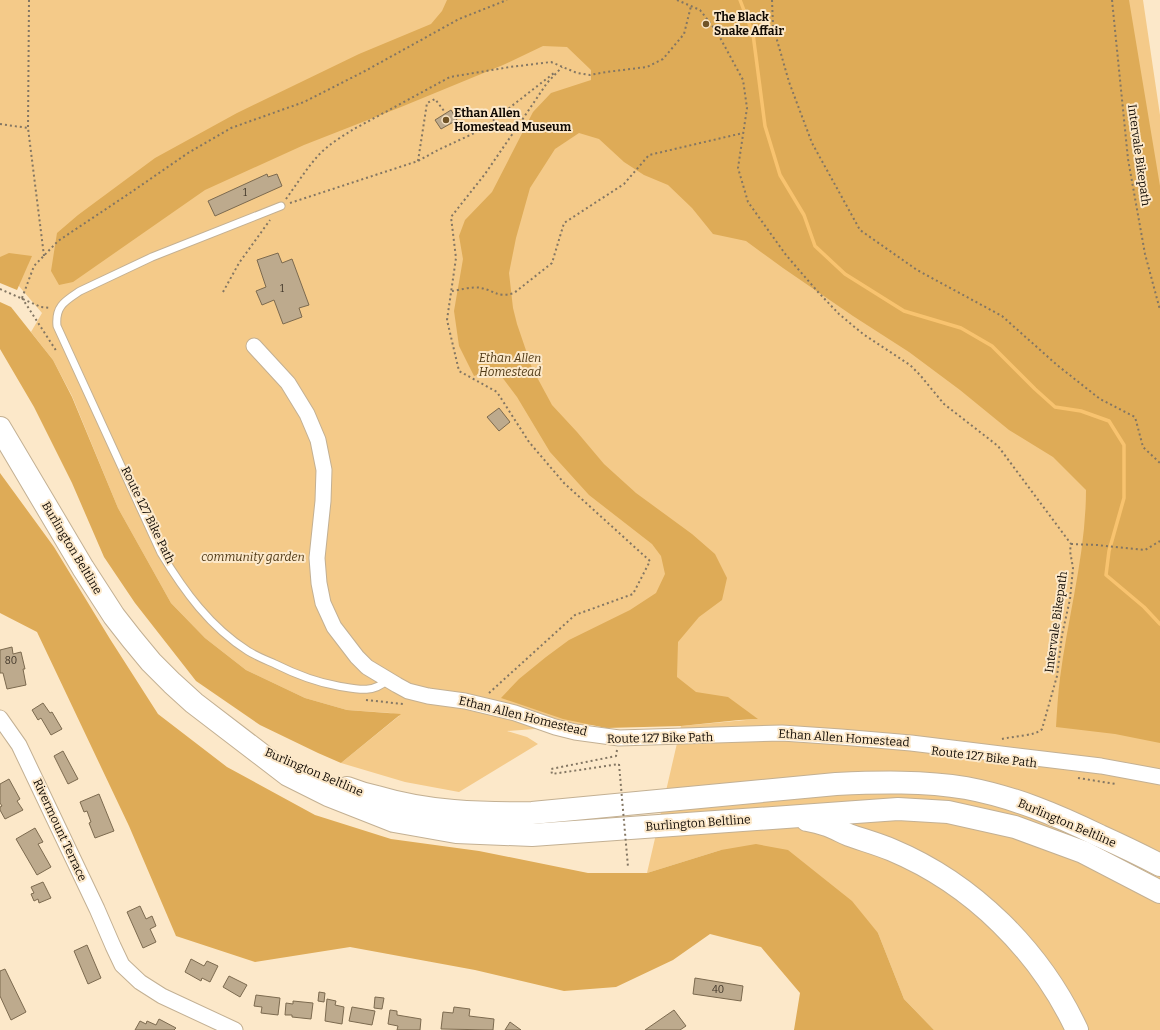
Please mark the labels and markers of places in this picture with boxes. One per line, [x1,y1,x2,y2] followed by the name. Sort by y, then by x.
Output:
[714,10,784,38] place label: The Black Snake Affair
[701,19,711,29] marker: The Black Snake Affair
[454,106,572,134] place label: Ethan Allen Homestead Museum
[441,115,451,125] marker: Ethan Allen Homestead Museum

